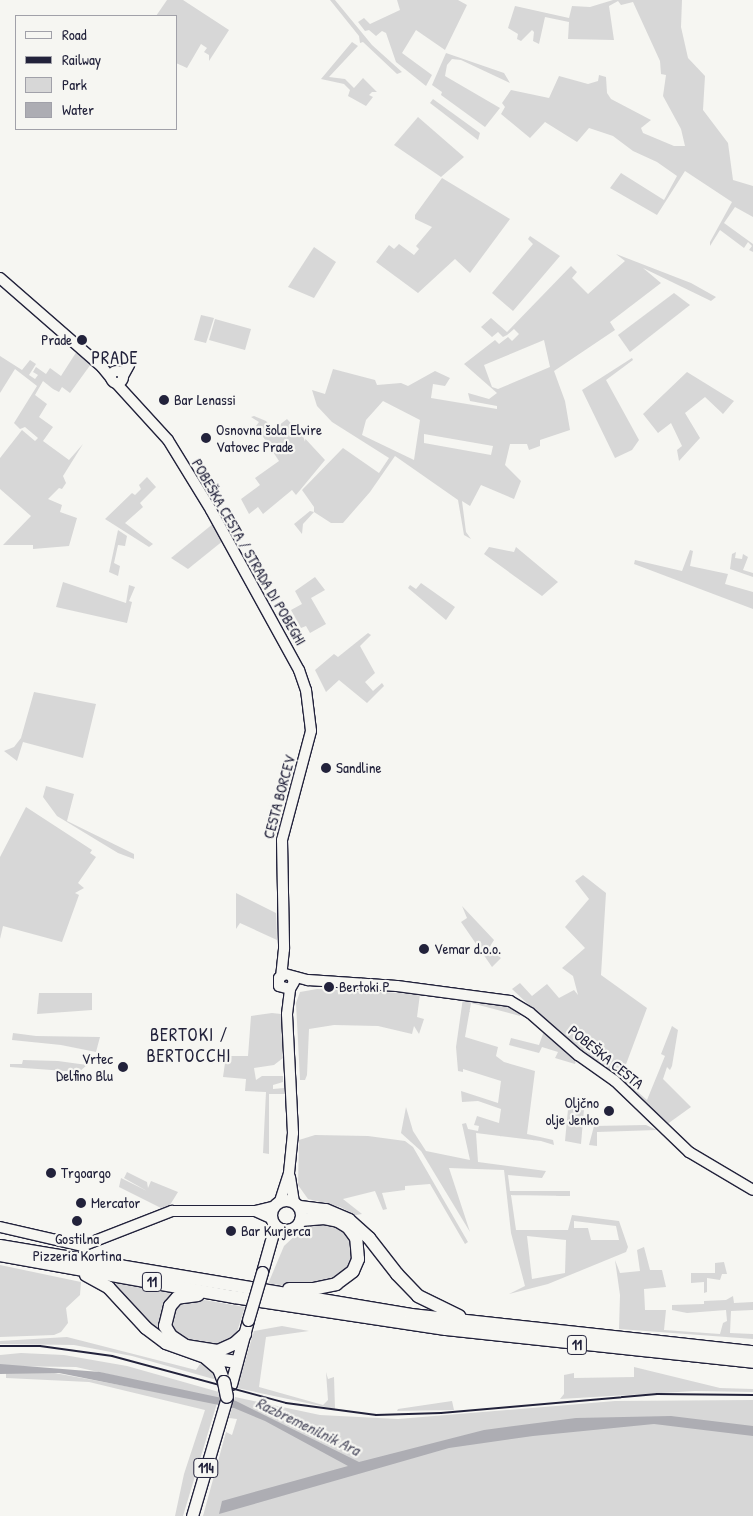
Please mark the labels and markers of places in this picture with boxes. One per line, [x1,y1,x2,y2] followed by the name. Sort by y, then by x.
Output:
[41,331,72,349] place label: Prade
[76,334,88,346] marker: Prade
[174,391,236,409] place label: Bar Lenassi
[158,394,170,406] marker: Bar Lenassi
[216,420,322,455] place label: Osnovna šola Elvire Vatovec Prade
[200,432,212,444] marker: Osnovna šola Elvire Vatovec Prade
[336,759,381,777] place label: Sandline
[320,762,332,774] marker: Sandline
[434,940,501,958] place label: Vemar d.o.o.
[418,943,430,955] marker: Vemar d.o.o.
[339,978,390,996] place label: Bertoki P
[323,981,335,993] marker: Bertoki P
[56,1049,113,1084] place label: Vrtec Delfino Blu
[117,1061,129,1073] marker: Vrtec Delfino Blu
[545,1093,599,1128] place label: Oljčno olje Jenko
[603,1105,615,1117] marker: Oljčno olje Jenko
[61,1164,111,1182] place label: Trgoargo
[45,1167,57,1179] marker: Trgoargo
[91,1194,140,1212] place label: Mercator
[75,1197,87,1209] marker: Mercator
[71,1215,83,1227] marker: Gostilna Pizzeria Kortina
[241,1222,310,1240] place label: Bar Kurjerca
[225,1225,237,1237] marker: Bar Kurjerca
[33,1229,121,1264] place label: Gostilna Pizzeria Kortina

